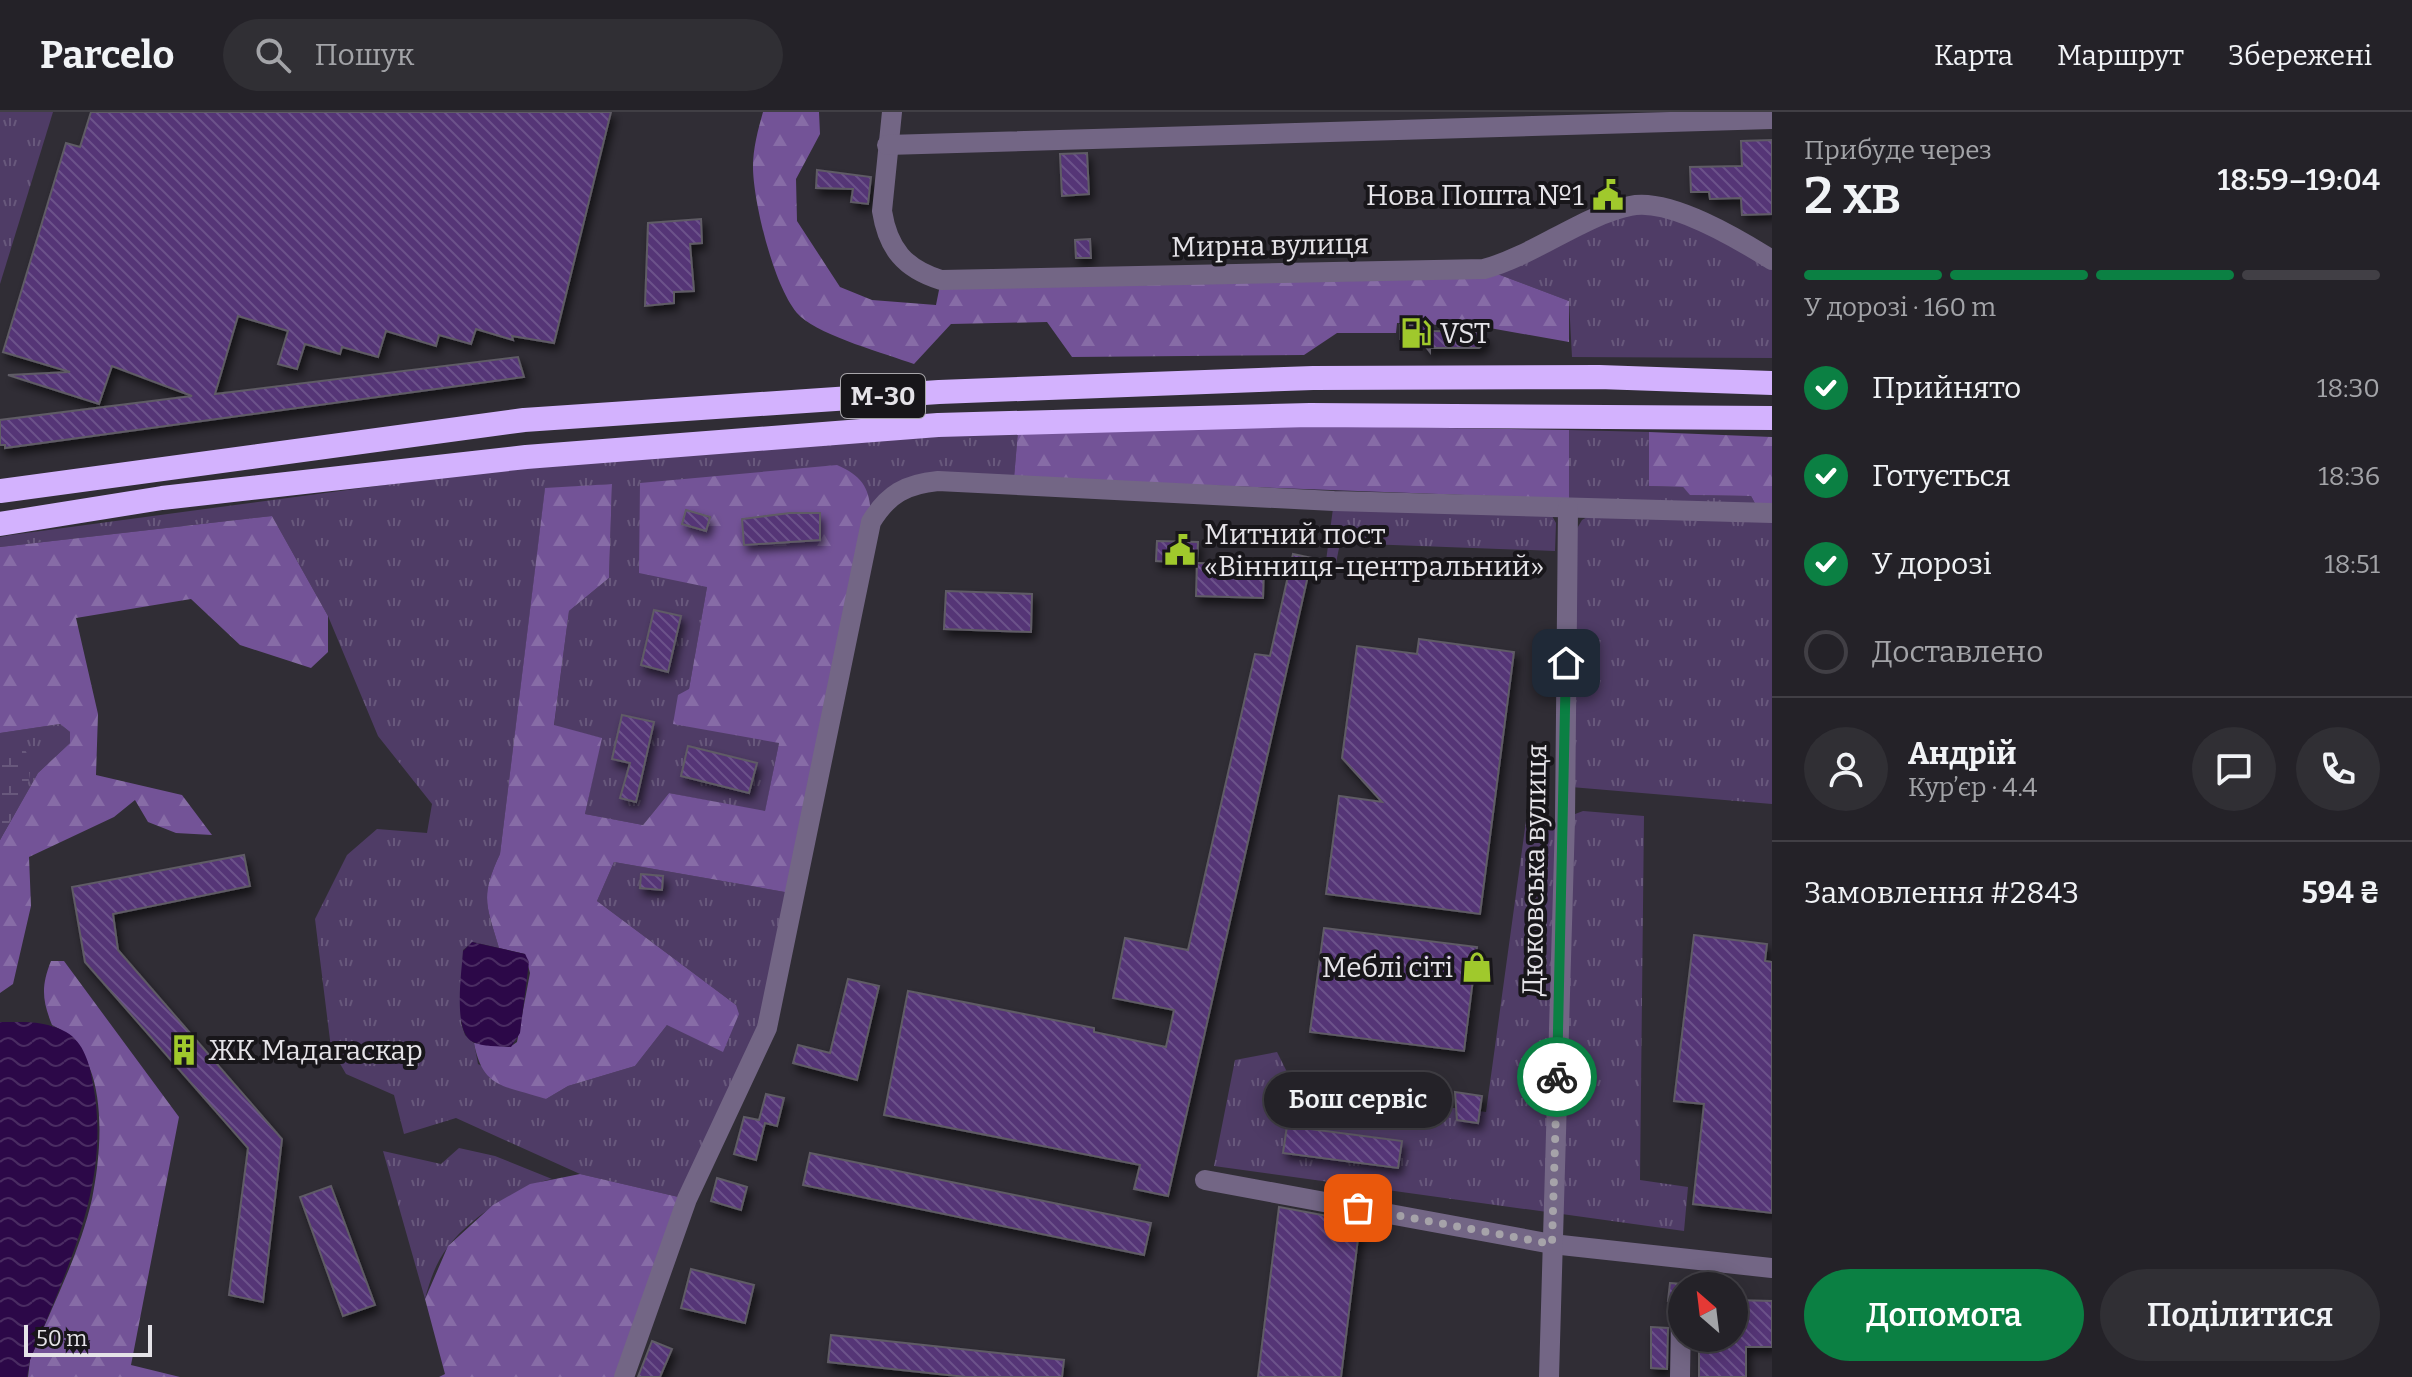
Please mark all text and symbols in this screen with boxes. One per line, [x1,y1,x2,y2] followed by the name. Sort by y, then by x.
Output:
[223,19,783,91] search box
[40,32,175,78] text: Parcelo
[251,33,295,77] icon: search
[315,37,414,73] text: Пошук
[1934,39,2013,72] text: Карта
[2057,39,2184,72] text: Маршрут
[2228,39,2372,72] text: Збережені
[1804,135,1992,166] text: Прибуде через
[2218,162,2380,198] text: 18:59–19:04
[1804,164,1901,227] text: 2 хв
[1591,178,1625,212] public building icon: Нова Пошта №1
[1366,179,1585,212] place label: Нова Пошта №1
[1171,227,1369,264] street label: Мирна вулиця
[1804,292,1996,323] text: У дорозі · 160 m
[1399,316,1433,350] fuel station icon: VST
[1440,317,1490,350] place label: VST
[1804,366,1848,410] icon: check
[1872,370,2021,406] text: Прийнято
[2317,373,2380,404] text: 18:30
[841,374,925,418] road number: М-30
[1804,454,1848,498] icon: check
[1872,458,2011,494] text: Готується
[2318,461,2380,492] text: 18:36
[1204,518,1544,583] place label: Митний пост «Вінниця-центральний»
[1163,533,1197,567] public building icon: Митний пост «Вінниця-центральний»
[1804,542,1848,586] icon: check
[1872,546,1992,582] text: У дорозі
[2324,549,2380,580] text: 18:51
[1532,629,1600,697] pin
[1872,634,2043,670] text: Доставлено
[1544,641,1588,685] icon: home
[1804,727,1888,811] button: person
[2192,727,2276,811] button: chat
[2296,727,2380,811] button: phone
[1908,736,2017,772] text: Андрій
[1516,744,1553,997] street label: Дюковська вулиця
[1908,772,2037,803] text: Кур’єр · 4.4
[1804,875,2079,911] text: Замовлення #2843
[2302,875,2380,911] text: 594 ₴
[1460,950,1494,984] shop icon: Меблі сіті
[1322,951,1453,984] place label: Меблі сіті
[167,1033,201,1067] building icon: ЖК Мадагаскар
[208,1034,423,1067] place label: ЖК Мадагаскар
[1517,1037,1597,1117] courier
[1535,1055,1579,1099] icon: bike
[1264,1072,1452,1128] callout: Бош сервіс
[1289,1084,1427,1115] text: Бош сервіс
[1324,1174,1392,1242] pin
[1336,1186,1380,1230] icon: bag
[1804,1269,2084,1361] button: Допомога
[2100,1269,2380,1361] button: Поділитися
[1668,1272,1748,1352] north arrow
[1668,1272,1748,1352] map controls
[24,1321,152,1357] scale bar
[36,1325,87,1352] text: 50 m

